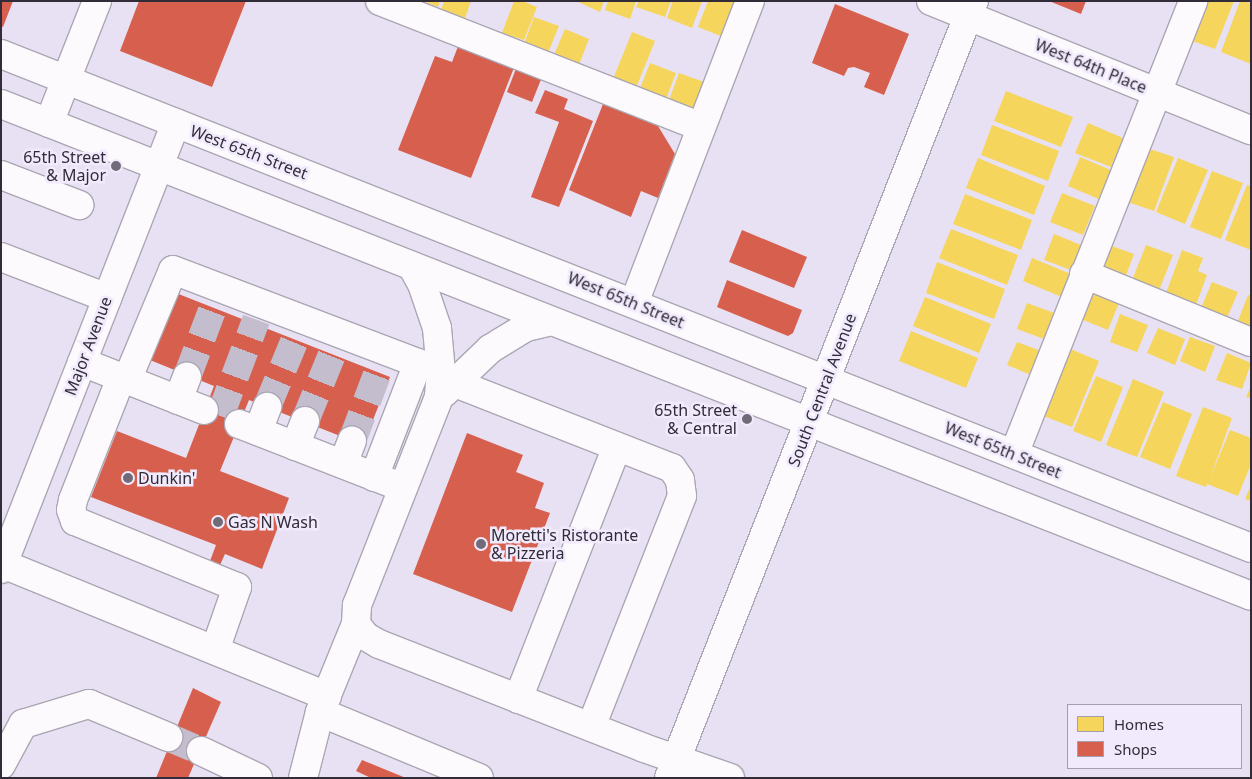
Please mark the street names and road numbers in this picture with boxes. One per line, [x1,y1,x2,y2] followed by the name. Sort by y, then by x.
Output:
[1032,35,1150,97] street label: West 64th Place
[188,121,310,183] street label: West 65th Street
[565,268,687,332] street label: West 65th Street
[60,294,116,398] street label: Major Avenue
[784,311,860,469] street label: South Central Avenue
[942,418,1064,482] street label: West 65th Street

